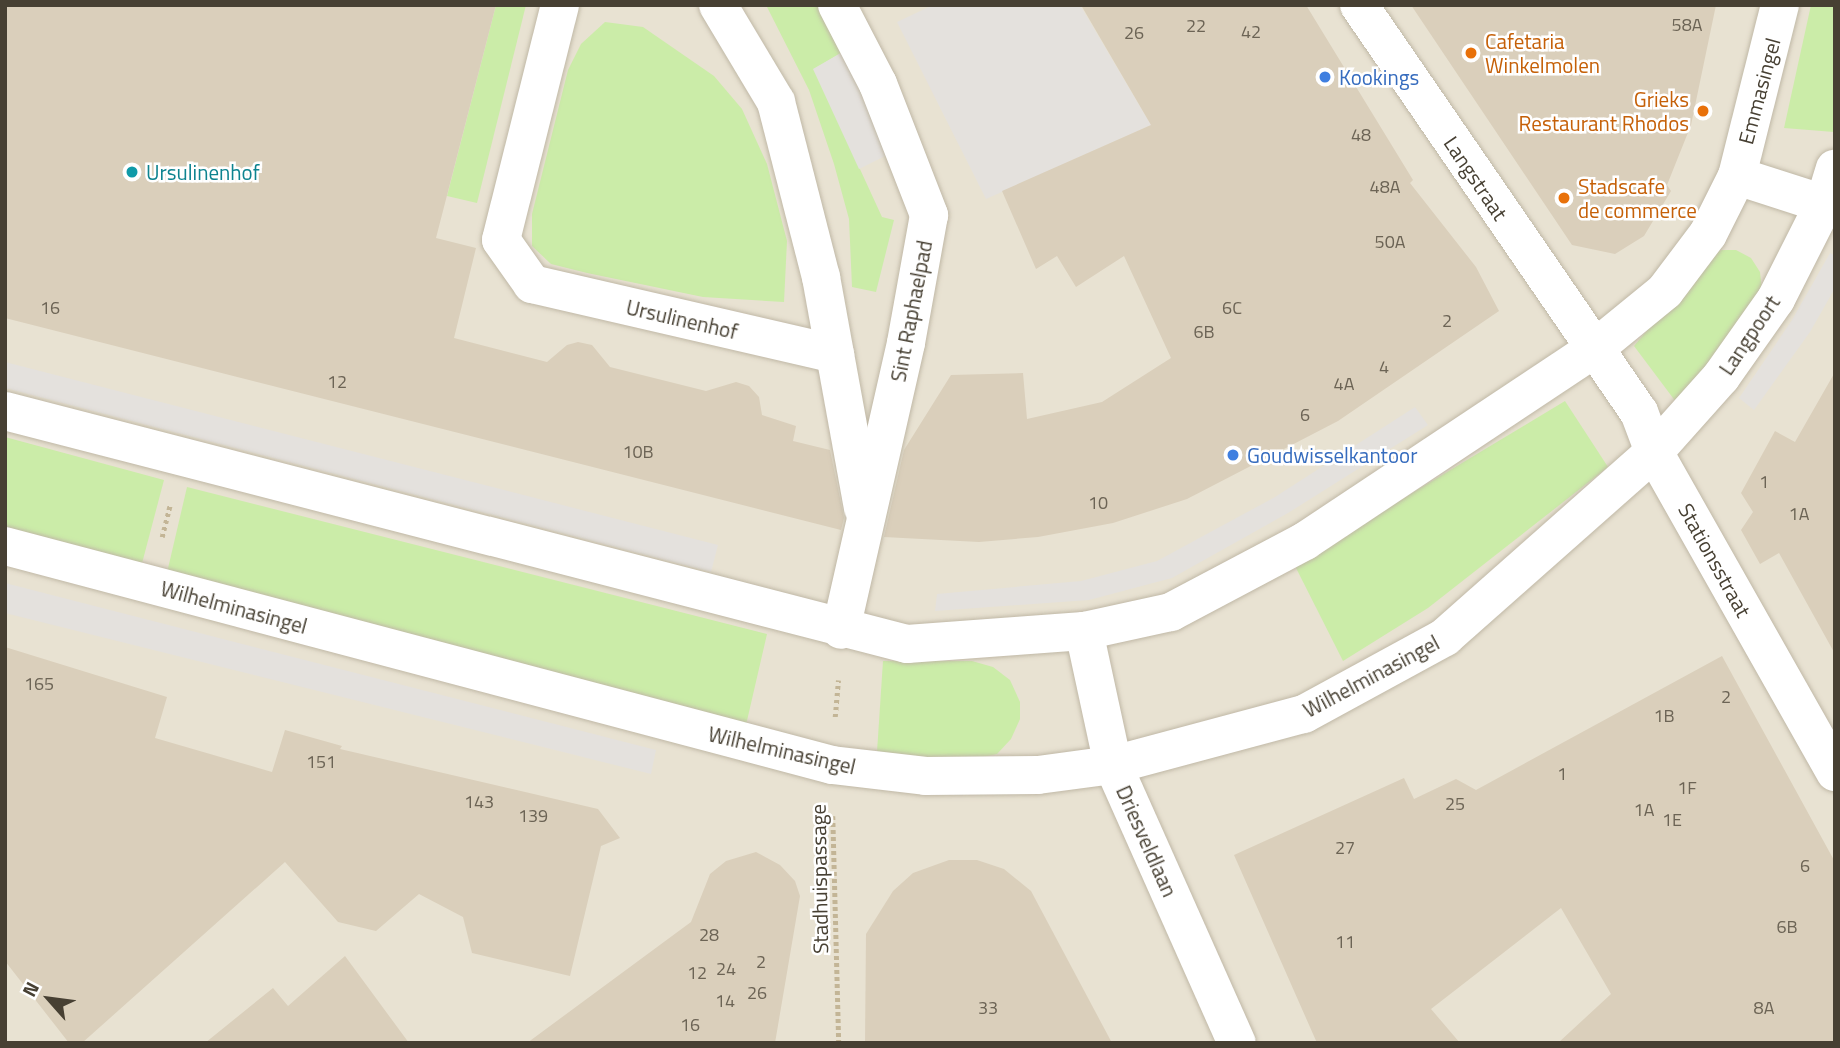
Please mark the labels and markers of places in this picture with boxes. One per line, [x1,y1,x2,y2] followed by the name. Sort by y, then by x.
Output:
[1485,28,1600,78] place label: Cafetaria Winkelmolen
[1463,45,1479,61] marker: Cafetaria Winkelmolen
[1339,64,1419,90] place label: Kookings
[1317,69,1333,85] marker: Kookings
[1519,86,1689,136] place label: Grieks Restaurant Rhodos
[1695,103,1711,119] marker: Grieks Restaurant Rhodos
[146,159,260,185] place label: Ursulinenhof
[124,164,140,180] marker: Ursulinenhof
[1578,173,1697,223] place label: Stadscafe de commerce
[1556,190,1572,206] marker: Stadscafe de commerce
[1247,442,1417,468] place label: Goudwisselkantoor
[1225,447,1241,463] marker: Goudwisselkantoor

